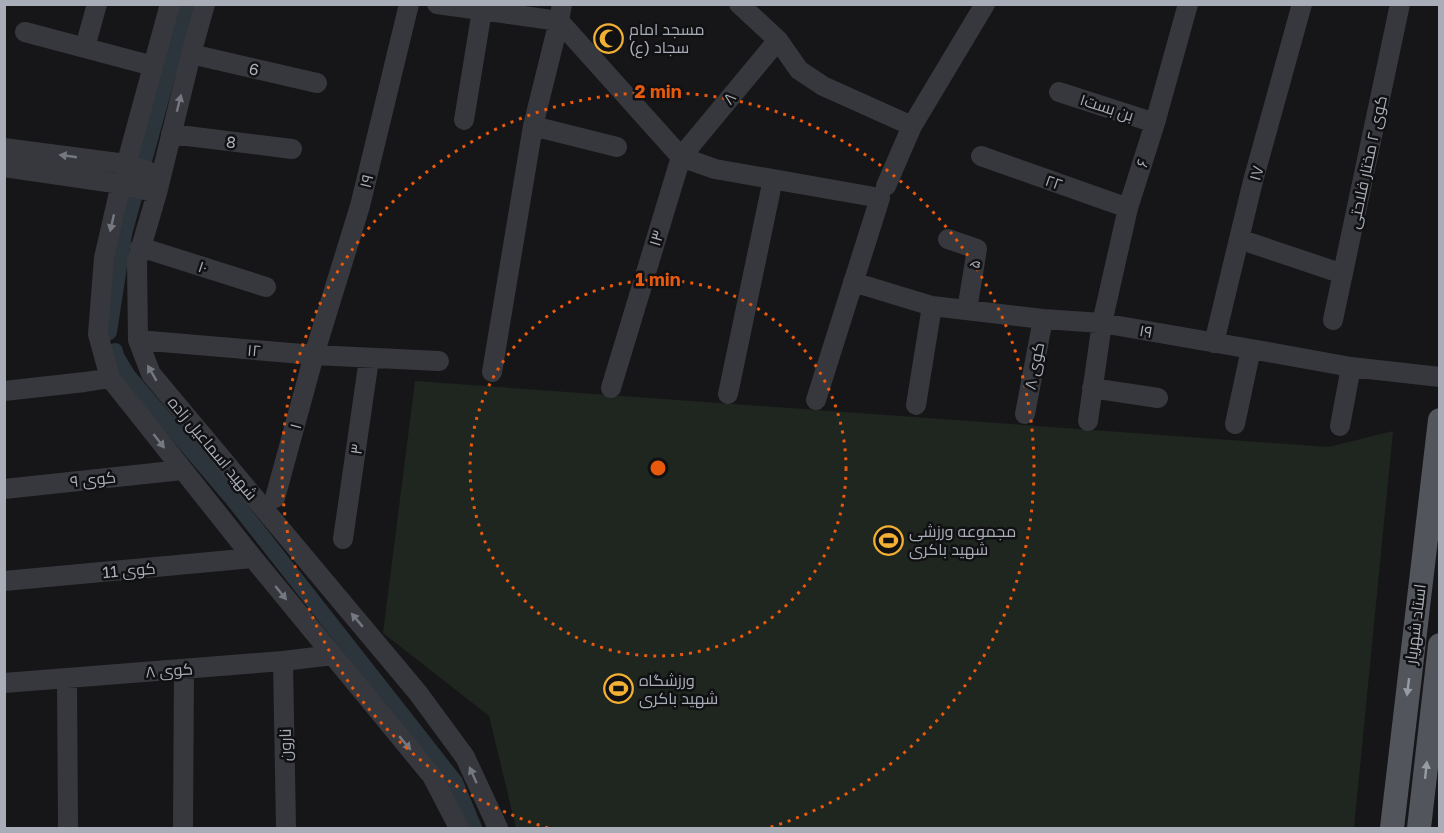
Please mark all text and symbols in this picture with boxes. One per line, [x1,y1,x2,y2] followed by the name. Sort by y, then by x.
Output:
[629,19,705,59] place label: مسجد امام سجاد (ع)
[592,22,624,54] mosque icon: مسجد امام سجاد (ع)
[247,58,261,80] street label: 6
[634,80,682,102] text: 2 min
[718,88,740,108] street label: ۸
[1077,89,1136,126] street label: بن بست۱
[174,93,184,112] one-way arrow
[1343,94,1392,231] street label: کوی ۲ مختار فلاحتی
[225,131,237,153] street label: 8
[59,152,78,161] one-way arrow
[1131,156,1153,170] street label: ۶
[1244,163,1268,183] street label: ۱۷
[1043,170,1065,194] street label: ۲۲
[355,172,377,190] street label: ۱۹
[106,214,116,233] one-way arrow
[644,228,668,248] street label: ۱۳
[196,256,210,278] street label: ۱۰
[963,258,985,270] street label: ۵
[635,268,681,290] text: 1 min
[1138,320,1154,342] street label: ۱۹
[246,339,262,361] street label: ۱۲
[1020,341,1049,391] street label: کوی ۸
[147,364,157,381] one-way arrow
[163,392,262,505] street label: شهید اسماعیل زاده
[285,421,305,431] street label: ۱
[152,433,164,448] one-way arrow
[345,442,367,456] street label: ۳
[648,458,668,478] centre of rings
[69,467,117,492] street label: کوی ۹
[909,521,1016,560] place label: مجموعه ورزشی شهید باکری
[872,524,904,556] sports icon: مجموعه ورزشی شهید باکری
[102,558,156,583] street label: کوی 11
[1400,583,1431,666] street label: استاد شهریار
[275,585,287,600] one-way arrow
[351,613,364,628] one-way arrow
[145,658,193,683] street label: کوی ۸
[639,670,718,709] place label: ورزشگاه شهید باکری
[602,673,634,705] sports icon: ورزشگاه شهید باکری
[1403,677,1413,696] one-way arrow
[275,729,296,761] street label: نارون
[398,735,411,750] one-way arrow
[1421,761,1430,780] one-way arrow
[469,767,478,784] one-way arrow

